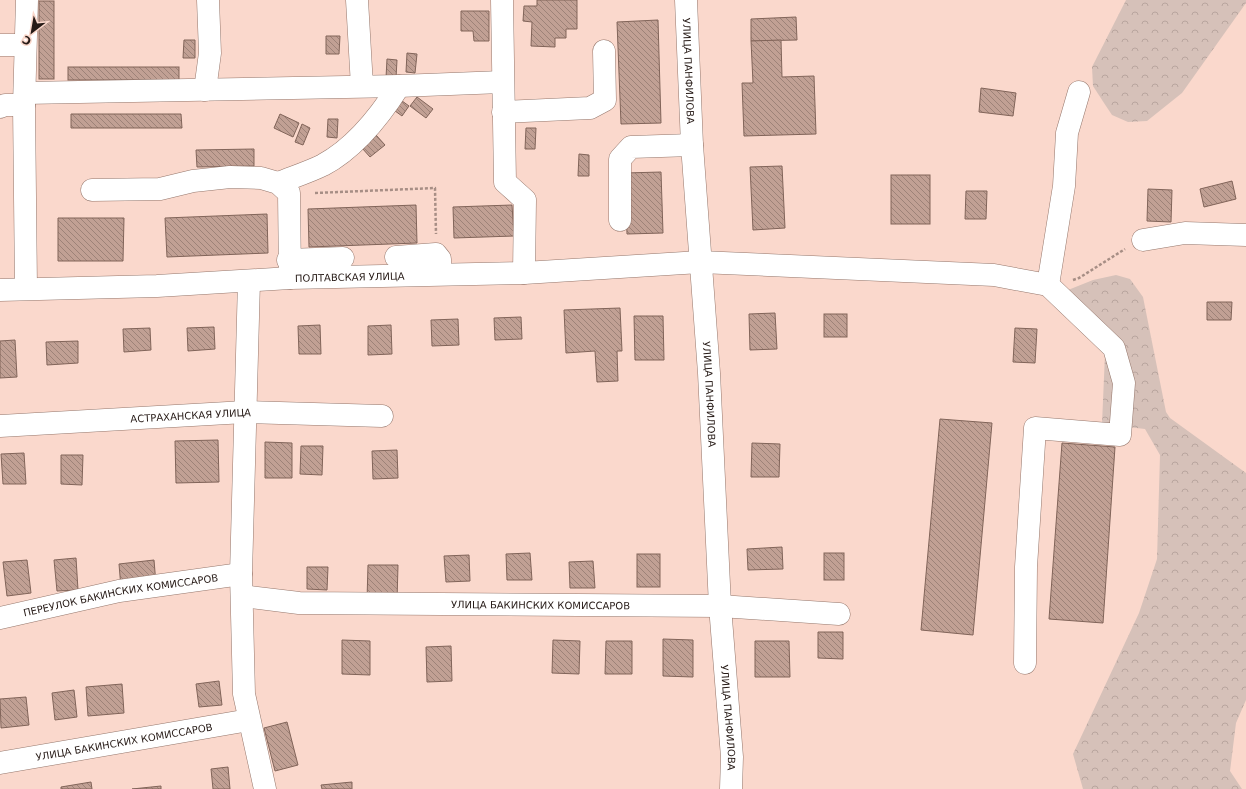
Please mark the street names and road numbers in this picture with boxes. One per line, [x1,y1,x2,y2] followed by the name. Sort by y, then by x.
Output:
[681,18,697,124] street label: УЛИЦА ПАНФИЛОВА
[295,270,405,283] street label: ПОЛТАВСКАЯ УЛИЦА
[701,341,718,448] street label: УЛИЦА ПАНФИЛОВА
[130,406,251,424] street label: АСТРАХАНСКАЯ УЛИЦА
[22,572,219,618] street label: ПЕРЕУЛОК БАКИНСКИХ КОМИССАРОВ
[451,599,630,611] street label: УЛИЦА БАКИНСКИХ КОМИССАРОВ
[719,664,738,771] street label: УЛИЦА ПАНФИЛОВА
[35,721,213,762] street label: УЛИЦА БАКИНСКИХ КОМИССАРОВ

